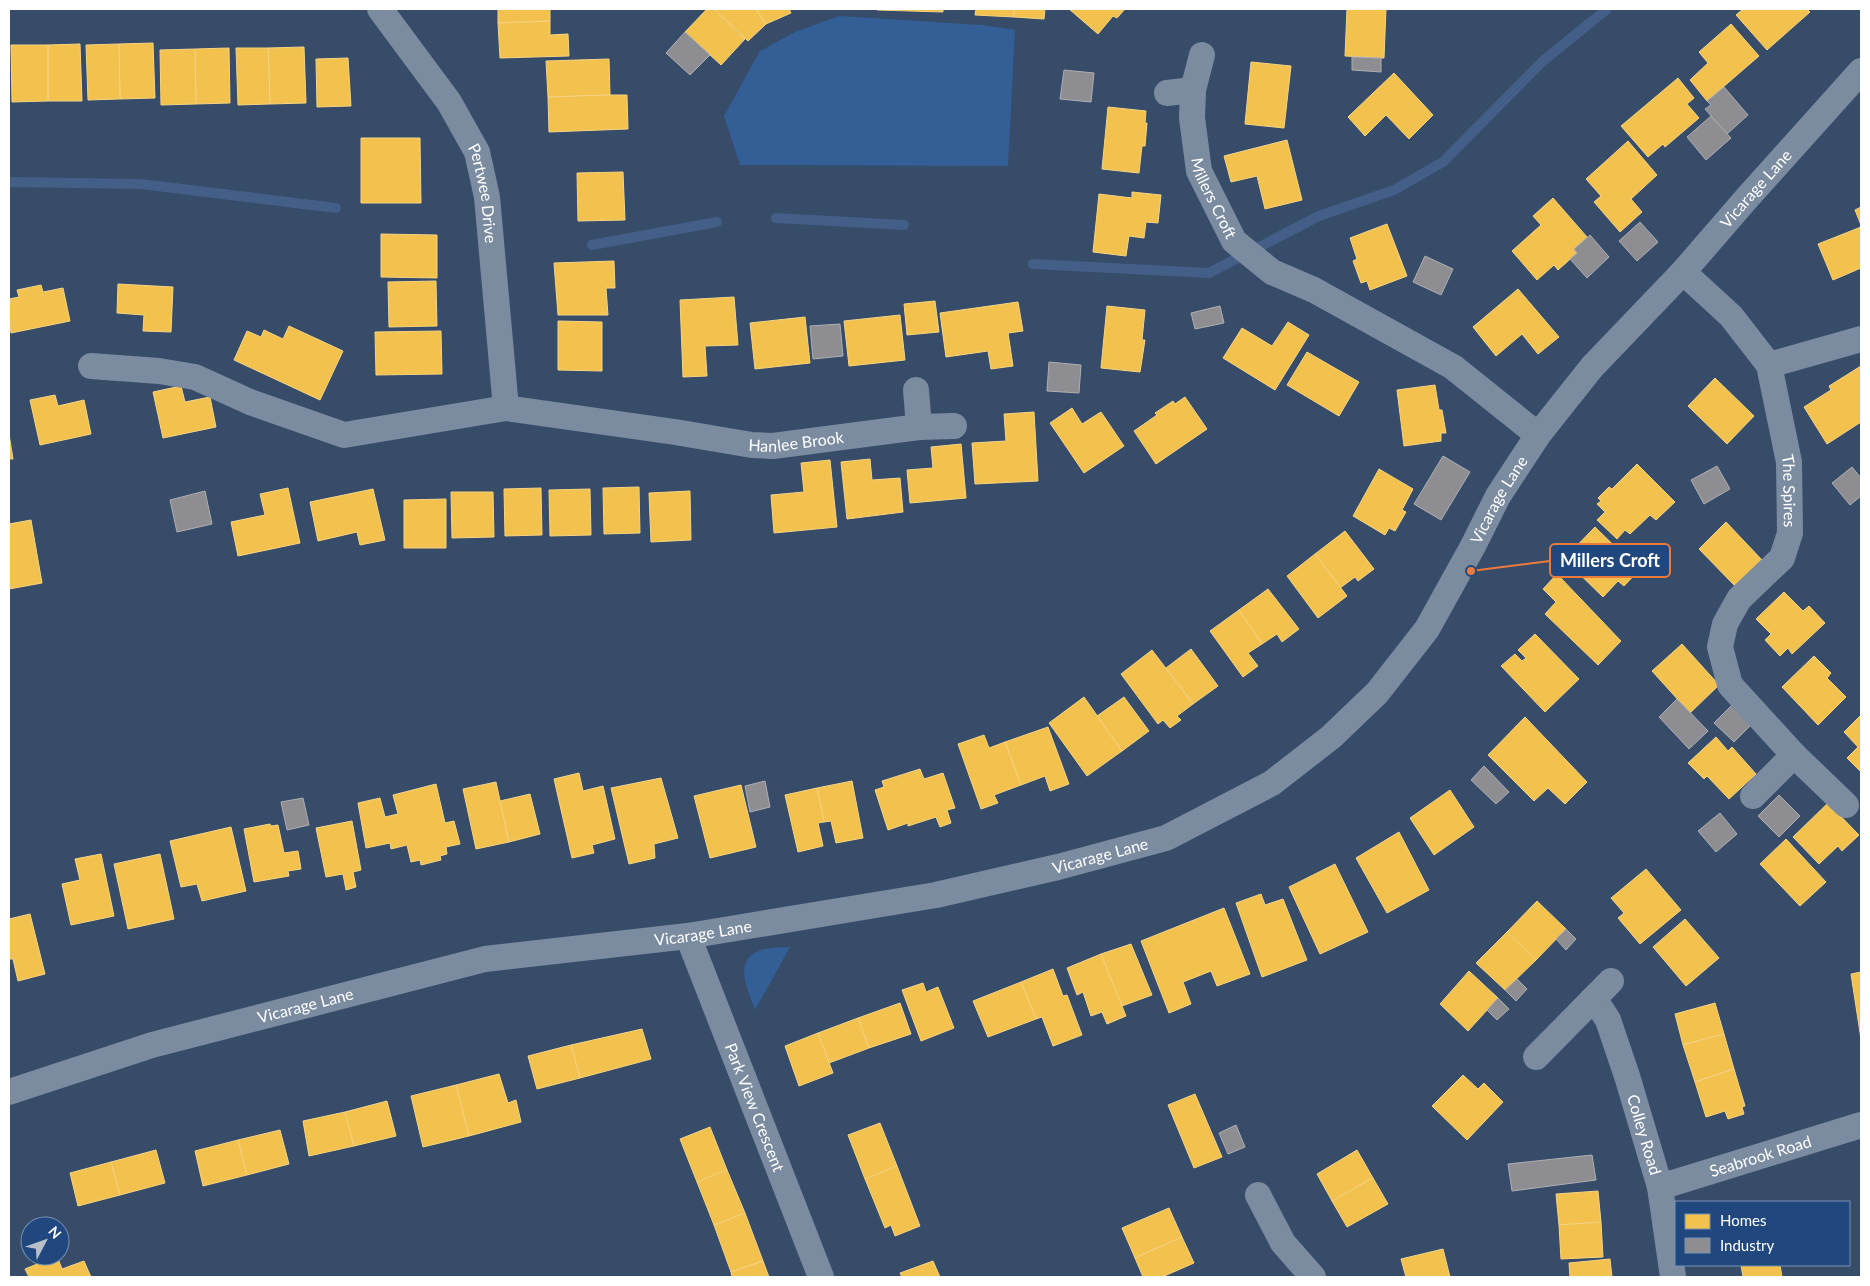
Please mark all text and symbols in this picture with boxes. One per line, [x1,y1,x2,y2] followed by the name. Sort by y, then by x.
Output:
[465,140,501,244] street label: Pertwee Drive
[1716,145,1795,231] street label: Vicarage Lane
[1188,156,1241,241] street label: Millers Croft
[748,427,845,455] street label: Hanlee Brook
[1466,452,1531,547] street label: Vicarage Lane
[1779,452,1800,528] street label: The Spires
[1550,544,1670,577] callout: Millers Croft
[1560,549,1660,571] text: Millers Croft
[1050,833,1150,877] street label: Vicarage Lane
[653,916,753,949] street label: Vicarage Lane
[255,983,355,1026] street label: Vicarage Lane
[722,1040,789,1174] street label: Park View Crescent
[1624,1092,1666,1177] street label: Colley Road
[1707,1131,1813,1180] street label: Seabrook Road
[1675,1201,1850,1266] legend
[1720,1211,1766,1229] text: Homes
[20,1216,70,1266] north arrow
[45,1222,65,1242] text: N
[1720,1236,1775,1254] text: Industry

